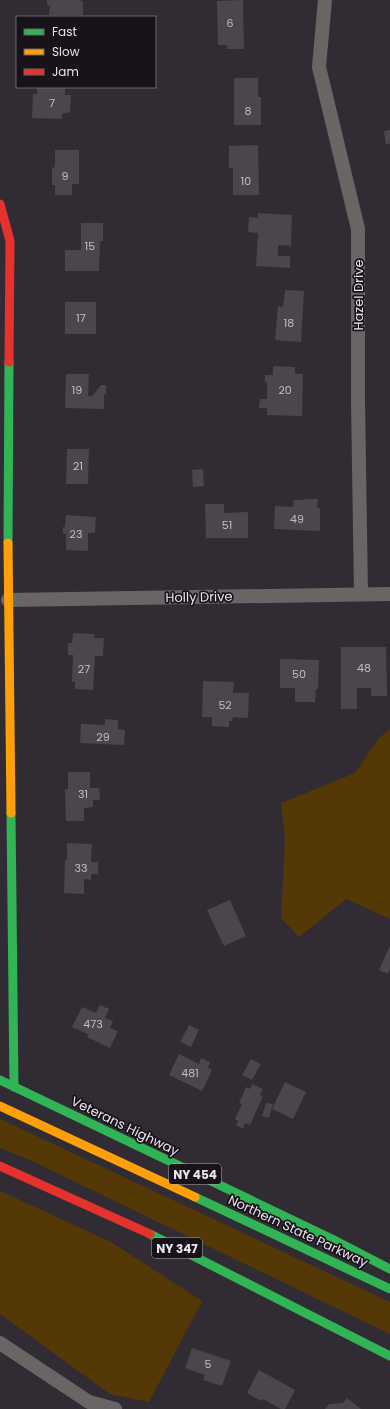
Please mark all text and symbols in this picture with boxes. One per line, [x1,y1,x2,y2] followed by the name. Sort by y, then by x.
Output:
[227,15,234,31] house number: 6
[16,16,156,88] legend
[52,23,77,40] text: Fast
[52,43,80,60] text: Slow
[52,63,79,80] text: Jam
[49,95,55,111] house number: 7
[245,103,252,119] house number: 8
[62,168,69,184] house number: 9
[241,173,251,189] house number: 10
[85,238,95,254] house number: 15
[349,259,368,331] street label: Hazel Drive
[76,310,86,326] house number: 17
[284,315,294,331] house number: 18
[72,382,82,398] house number: 19
[278,382,292,398] house number: 20
[73,458,83,474] house number: 21
[290,511,304,527] house number: 49
[222,517,232,533] house number: 51
[70,526,82,542] house number: 23
[165,587,233,607] street label: Holly Drive
[357,660,371,676] house number: 48
[78,661,90,677] house number: 27
[292,666,306,682] house number: 50
[218,697,232,713] house number: 52
[96,729,110,745] house number: 29
[78,786,88,802] house number: 31
[75,860,87,876] house number: 33
[83,1016,103,1032] house number: 473
[181,1065,199,1081] house number: 481
[68,1092,183,1161] street label: Veterans Highway
[169,1164,221,1184] road number: NY 454
[225,1190,372,1272] street label: Northern State Parkway
[152,1238,202,1258] road number: NY 347
[205,1356,212,1372] house number: 5

